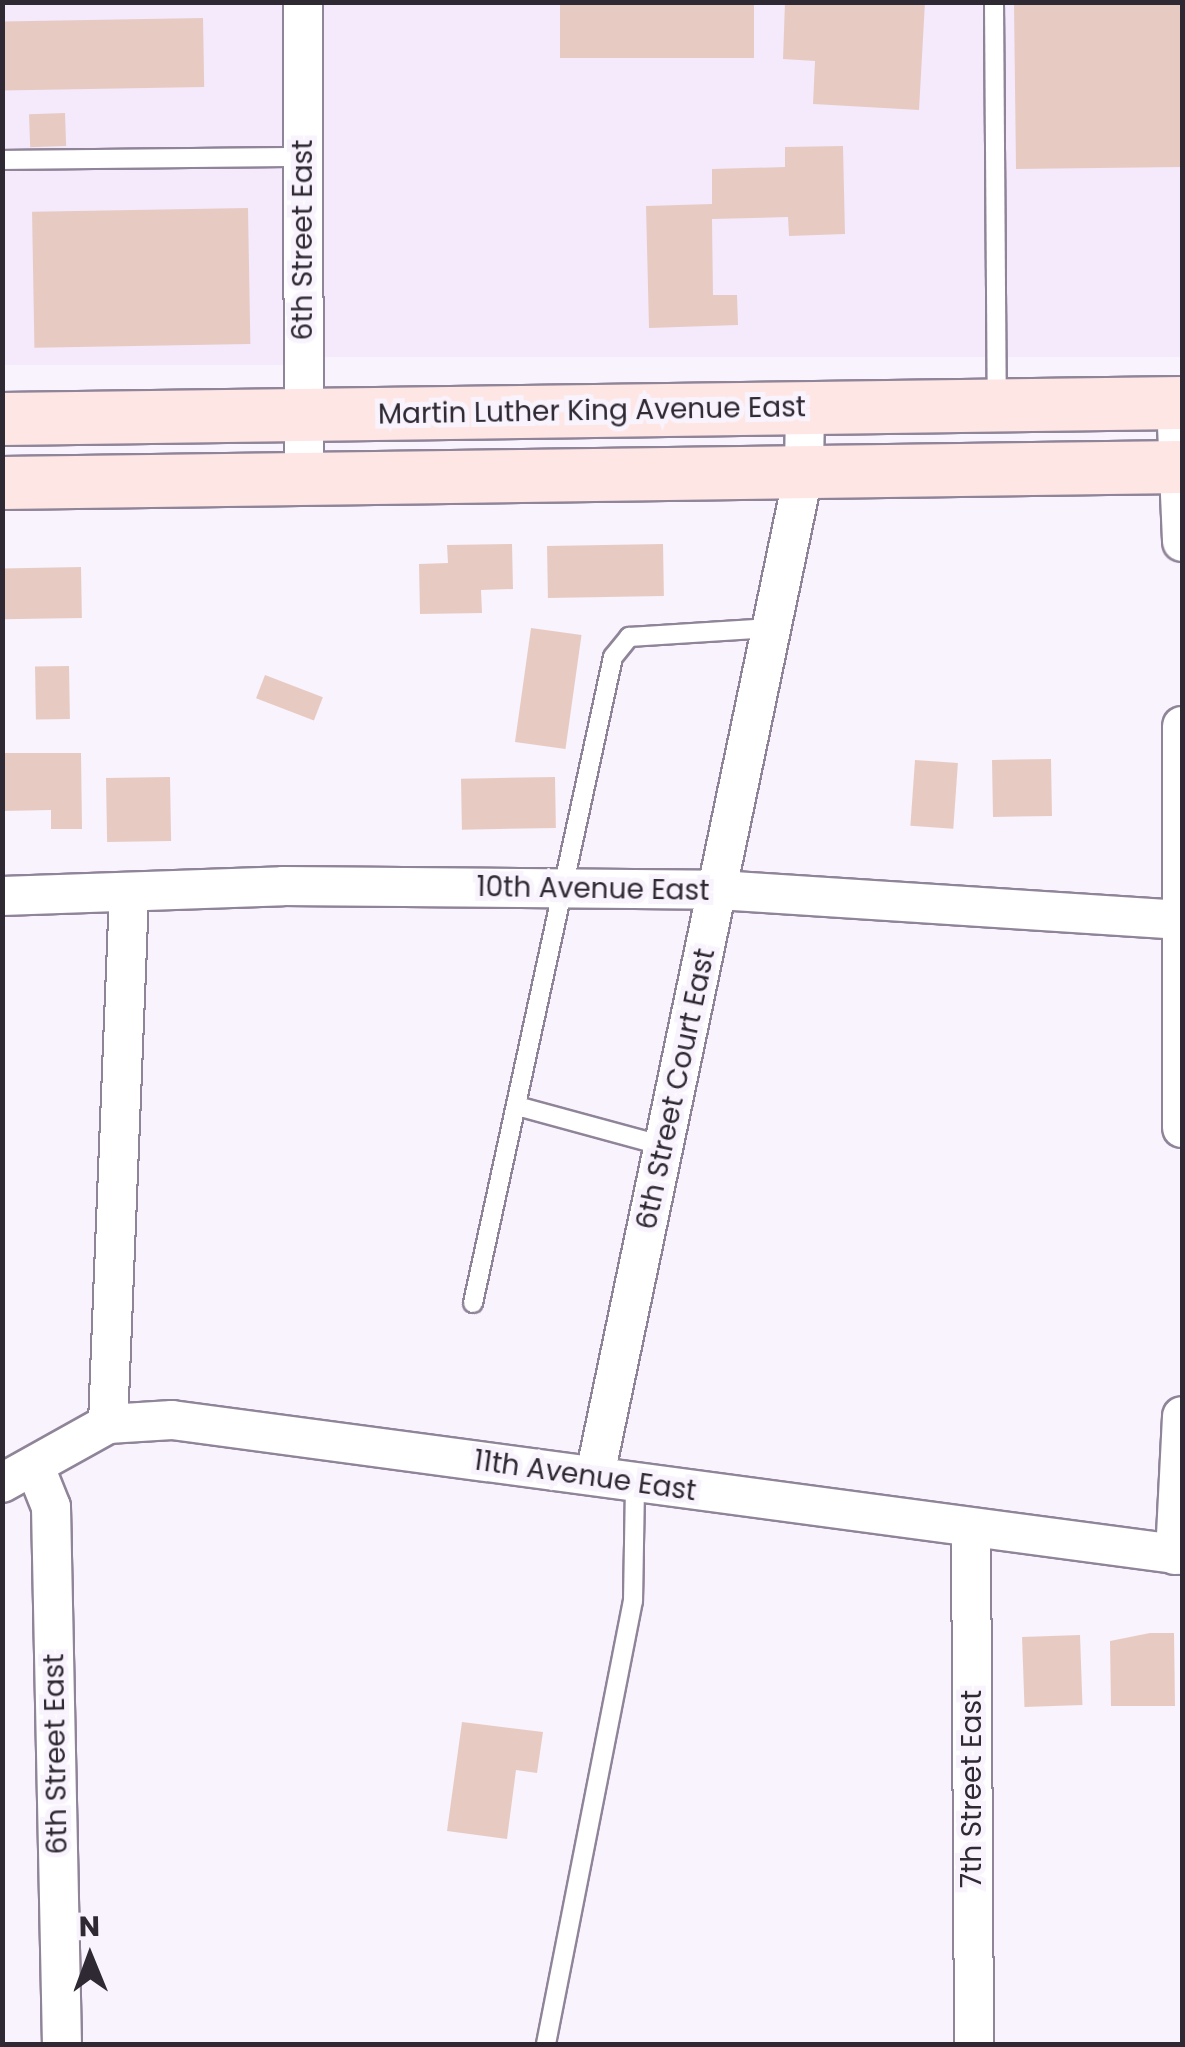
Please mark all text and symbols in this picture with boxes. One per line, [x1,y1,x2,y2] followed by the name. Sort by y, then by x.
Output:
[286,140,320,340] street label: 6th Street East
[378,390,806,432] street label: Martin Luther King Avenue East
[476,870,710,908] street label: 10th Avenue East
[630,945,722,1233] street label: 6th Street Court East
[472,1444,698,1508] street label: 11th Avenue East
[37,1653,75,1855] street label: 6th Street East
[955,1690,989,1888] street label: 7th Street East
[40,1907,140,2007] north arrow
[79,1907,100,1946] text: N

